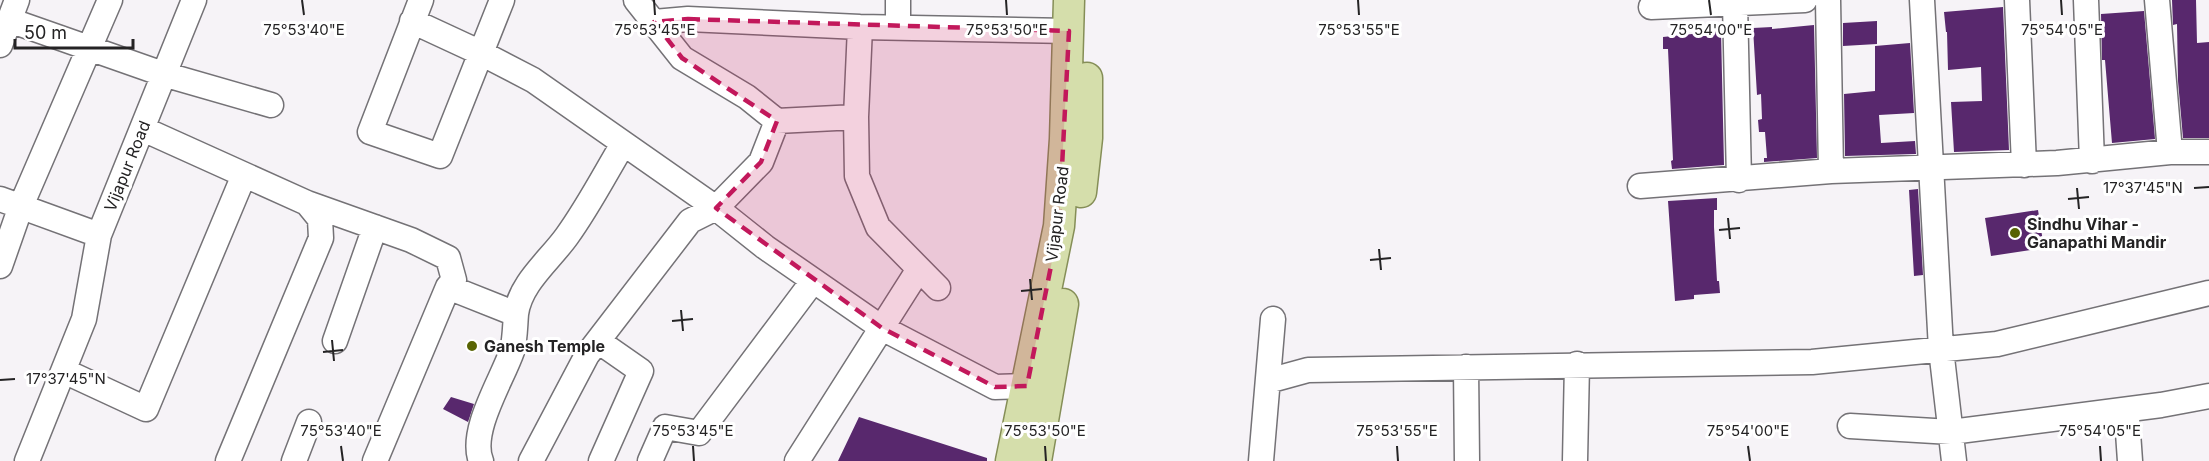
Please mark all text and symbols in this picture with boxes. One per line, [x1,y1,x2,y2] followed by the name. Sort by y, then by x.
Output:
[15,12,134,50] scale bar
[263,20,345,39] text: 75°53'40"E
[614,20,696,39] text: 75°53'45"E
[966,20,1048,39] text: 75°53'50"E
[1318,20,1400,39] text: 75°53'55"E
[1670,20,1752,39] text: 75°54'00"E
[2021,20,2103,39] text: 75°54'05"E
[24,22,67,43] text: 50 m
[100,118,154,214] street label: Vijapur Road
[1041,165,1073,263] street label: Vijapur Road
[2103,178,2183,197] text: 17°37'45"N
[2027,214,2167,252] place label: Sindhu Vihar - Ganapathi Mandir
[2008,226,2022,240] marker: Sindhu Vihar - Ganapathi Mandir
[484,336,605,356] place label: Ganesh Temple
[465,339,479,353] marker: Ganesh Temple
[26,369,106,388] text: 17°37'45"N
[300,421,382,440] text: 75°53'40"E
[652,421,734,440] text: 75°53'45"E
[1004,421,1086,440] text: 75°53'50"E
[1356,421,1438,440] text: 75°53'55"E
[1707,421,1789,440] text: 75°54'00"E
[2059,421,2141,440] text: 75°54'05"E

